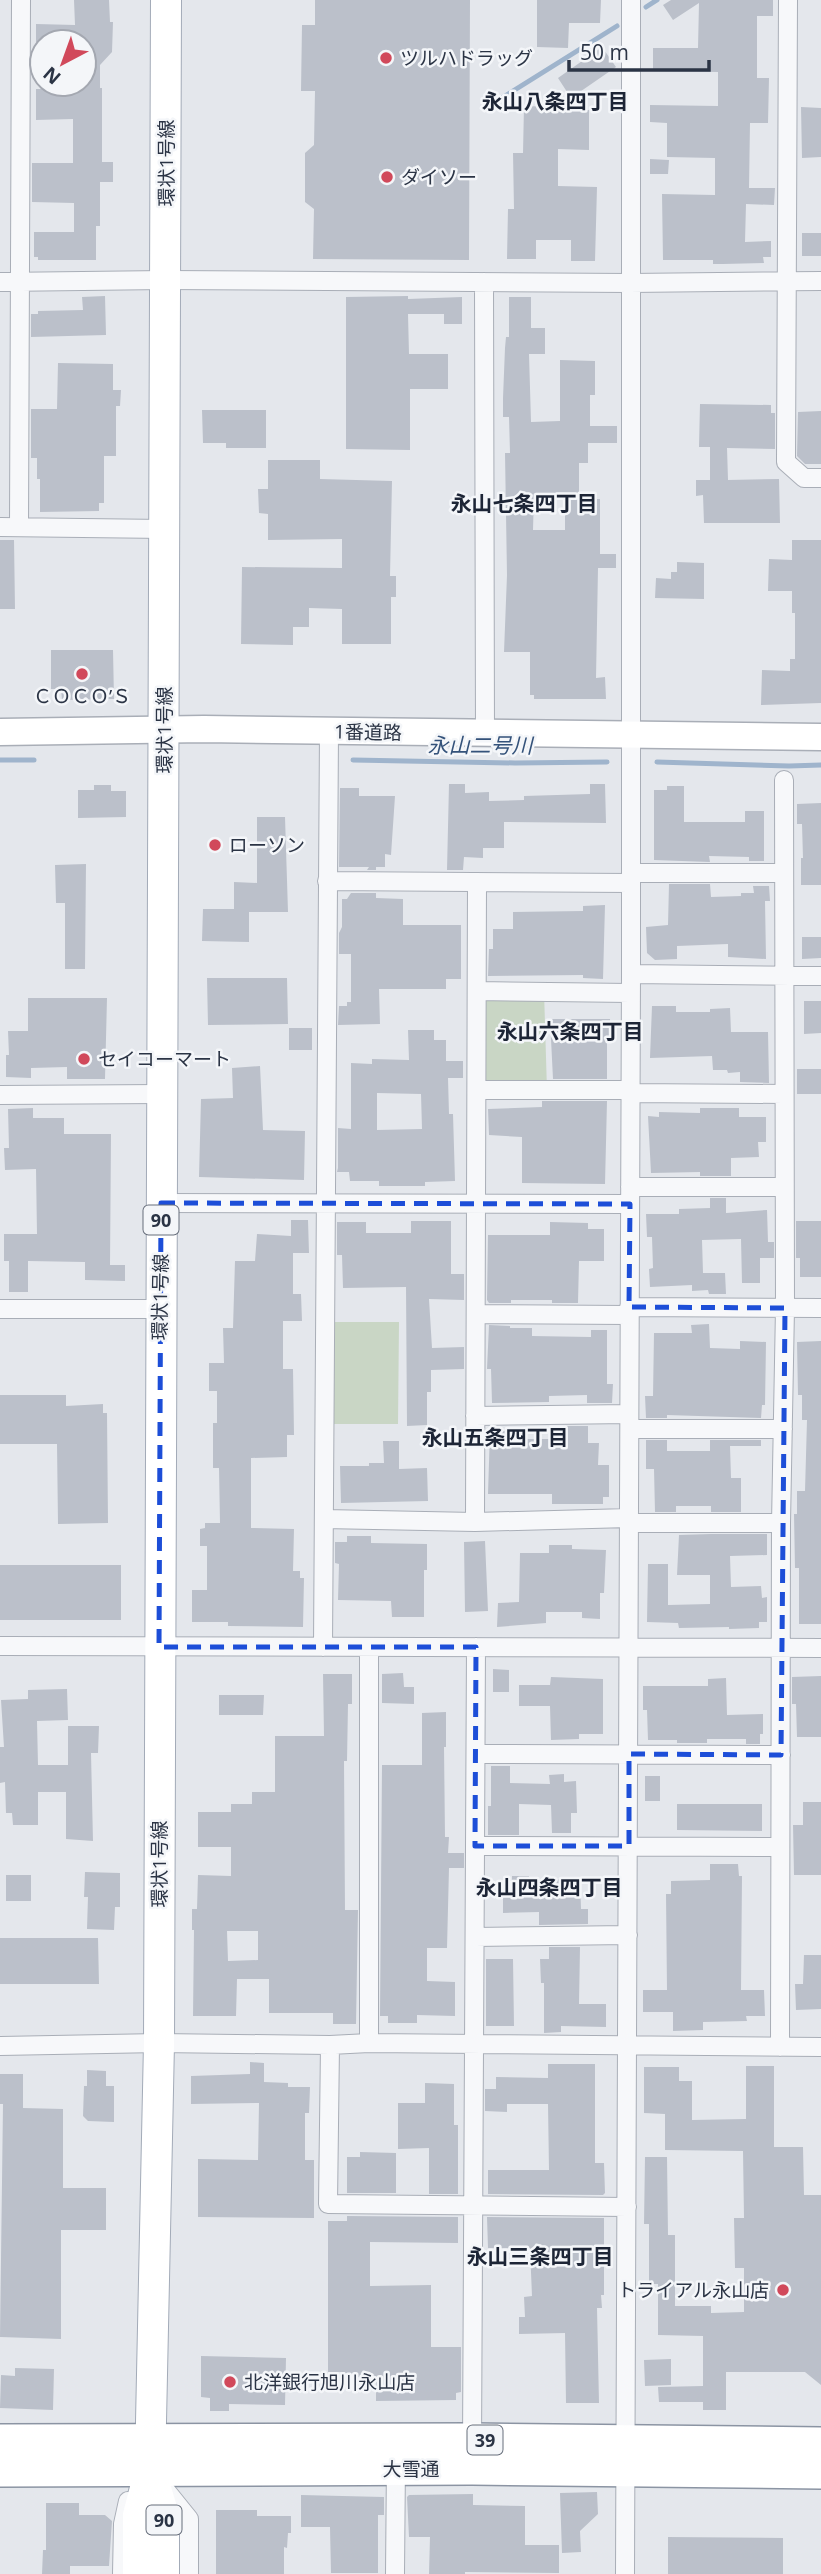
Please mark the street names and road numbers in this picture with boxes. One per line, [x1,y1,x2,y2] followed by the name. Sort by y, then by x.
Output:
[153,120,179,206] street label: 環状1号線
[151,687,177,773] street label: 環状1号線
[334,718,402,746] street label: 1番道路
[144,1205,178,1234] road number: 90
[146,1253,174,1341] street label: 環状1号線
[146,1821,172,1907] street label: 環状1号線
[468,2426,503,2454] road number: 39
[382,2456,440,2482] street label: 大雪通
[146,2506,182,2534] road number: 90

